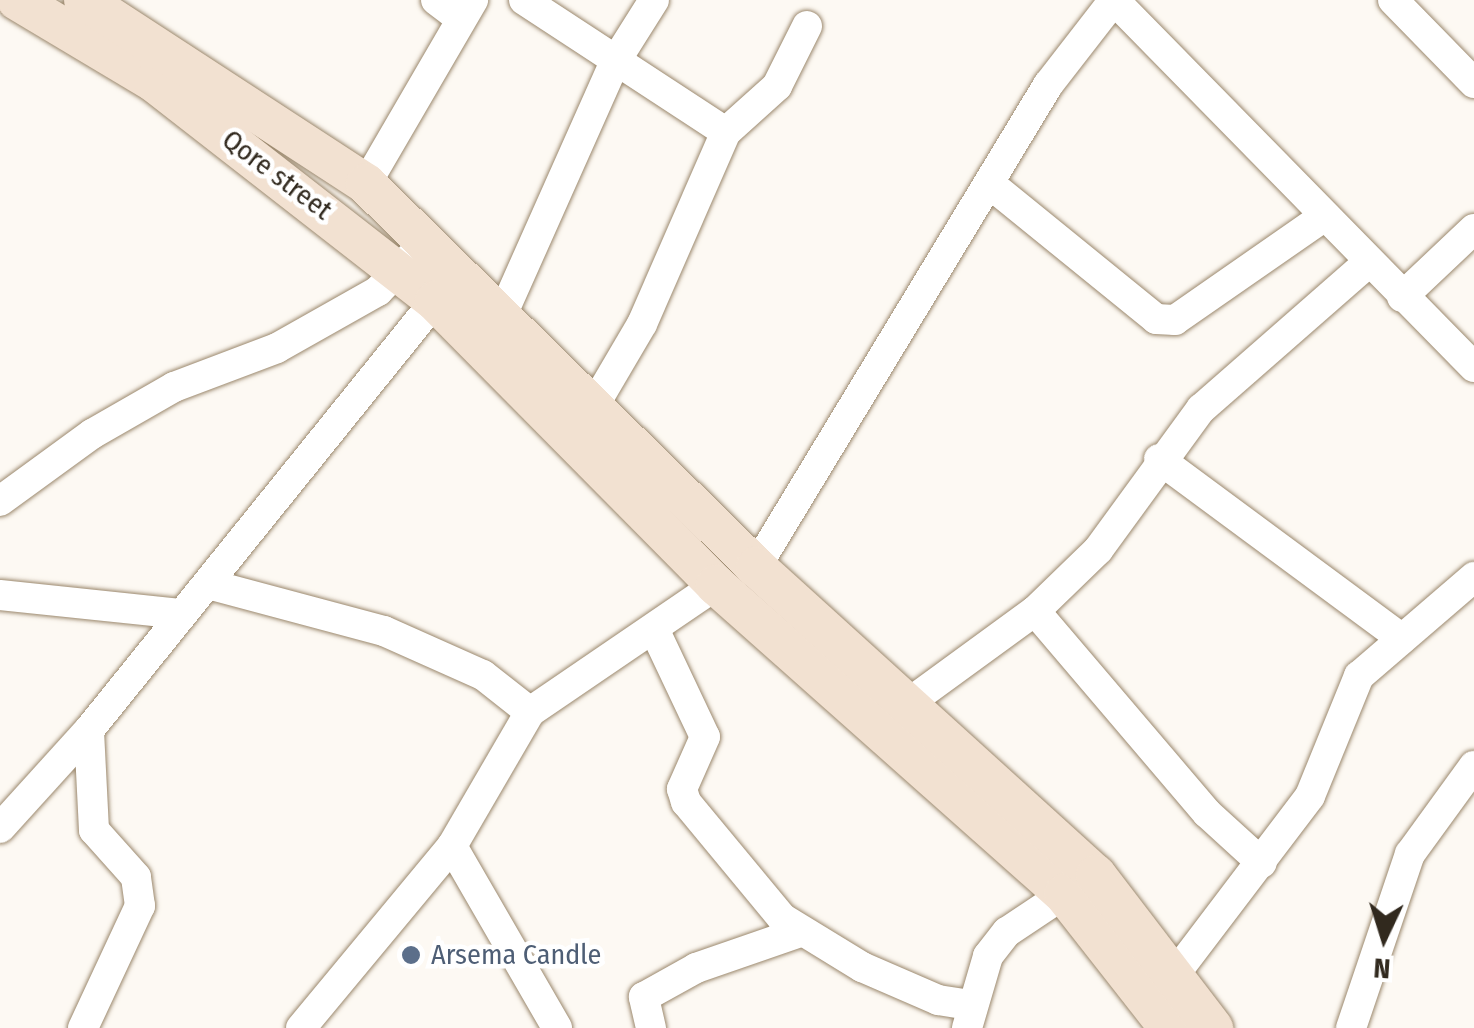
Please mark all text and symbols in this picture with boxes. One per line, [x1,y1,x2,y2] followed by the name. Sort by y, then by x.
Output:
[216,123,338,227] street label: Qore street
[1334,888,1434,988] north arrow
[431,938,601,972] place label: Arsema Candle
[400,944,422,966] marker: Arsema Candle
[1372,951,1391,985] text: N

